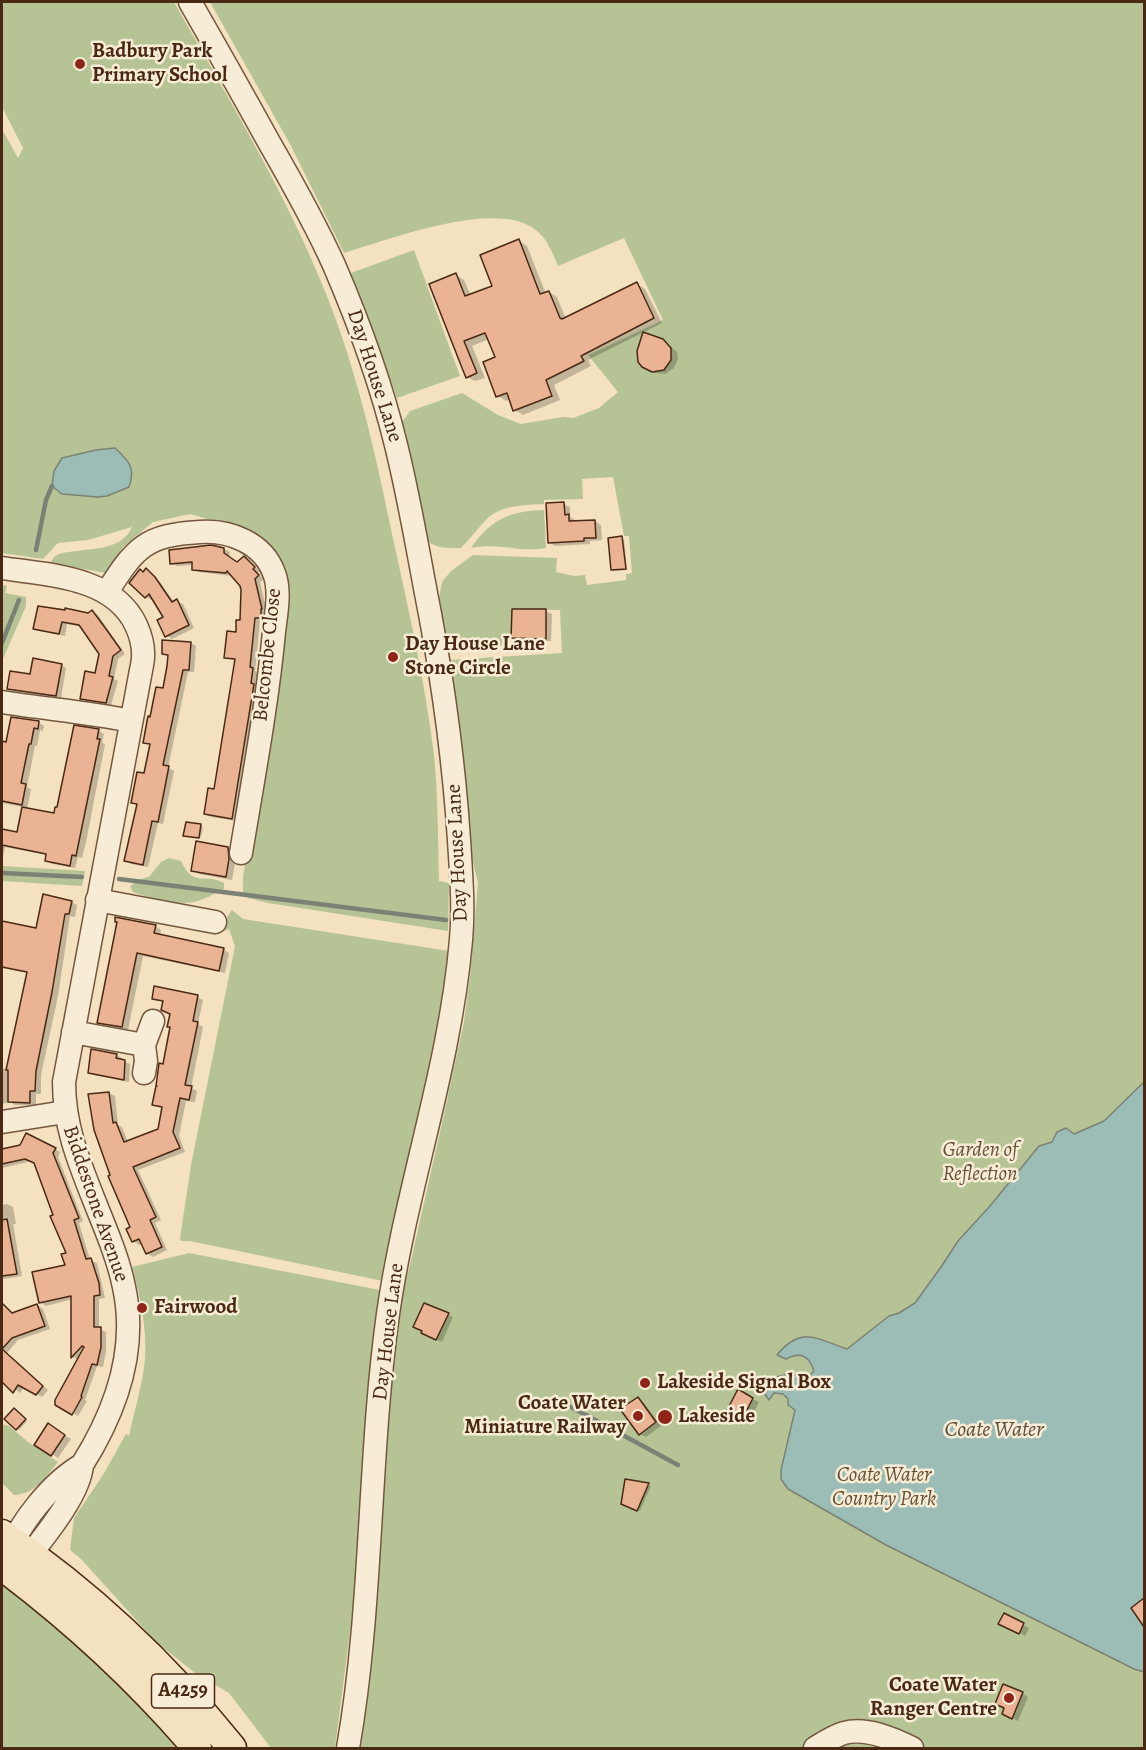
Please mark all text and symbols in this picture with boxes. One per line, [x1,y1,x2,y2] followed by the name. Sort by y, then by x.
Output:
[92,39,227,89] place label: Badbury Park Primary School
[73,57,87,71] marker: Badbury Park Primary School
[341,306,407,446] street label: Day House Lane
[248,587,288,723] street label: Belcombe Close
[405,632,545,682] place label: Day House Lane Stone Circle
[386,650,400,664] marker: Day House Lane Stone Circle
[442,783,474,923] street label: Day House Lane
[56,1123,134,1285] street label: Biddestone Avenue
[942,1138,1018,1188] park label: Garden of Reflection
[368,1262,410,1402] street label: Day House Lane
[154,1295,238,1321] place label: Fairwood
[135,1301,149,1315] marker: Fairwood
[657,1370,831,1396] place label: Lakeside Signal Box
[638,1376,652,1390] marker: Lakeside Signal Box
[464,1391,626,1441] place label: Coate Water Miniature Railway
[678,1404,755,1430] place label: Lakeside
[656,1408,674,1426] marker: Lakeside
[631,1409,645,1423] marker: Coate Water Miniature Railway
[944,1418,1044,1444] water label: Coate Water
[832,1463,936,1513] park label: Coate Water Country Park
[870,1673,997,1723] place label: Coate Water Ranger Centre
[152,1674,214,1708] road number: A4259
[1002,1691,1016,1705] marker: Coate Water Ranger Centre

